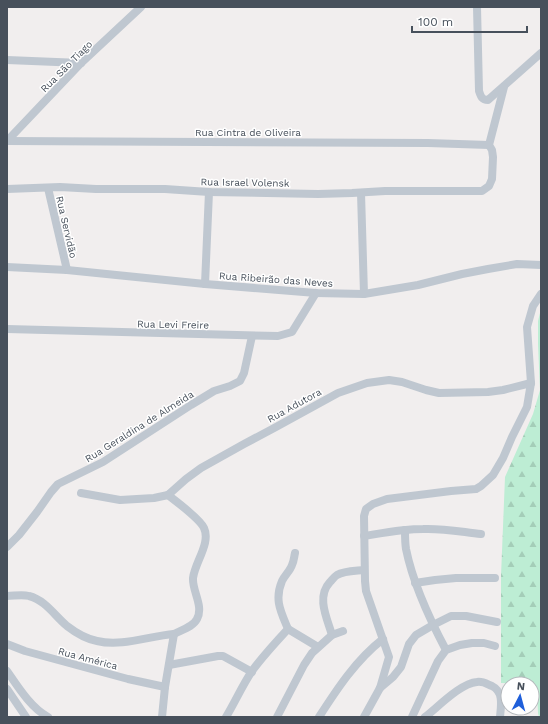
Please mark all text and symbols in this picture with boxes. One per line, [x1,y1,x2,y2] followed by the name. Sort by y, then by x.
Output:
[412,8,527,34] scale bar
[418,15,453,29] text: 100 m
[38,38,94,94] street label: Rua São Tiago
[195,127,301,138] street label: Rua Cintra de Oliveira
[200,176,290,189] street label: Rua Israel Volensk
[54,195,79,259] street label: Rua Servidão
[219,270,333,289] street label: Rua Ribeirão das Neves
[137,318,209,331] street label: Rua Levi Freire
[265,386,323,425] street label: Rua Adutora
[83,388,196,464] street label: Rua Geraldina de Almeida
[57,645,119,672] street label: Rua América
[500,676,540,716] north arrow
[516,680,526,693] text: N

